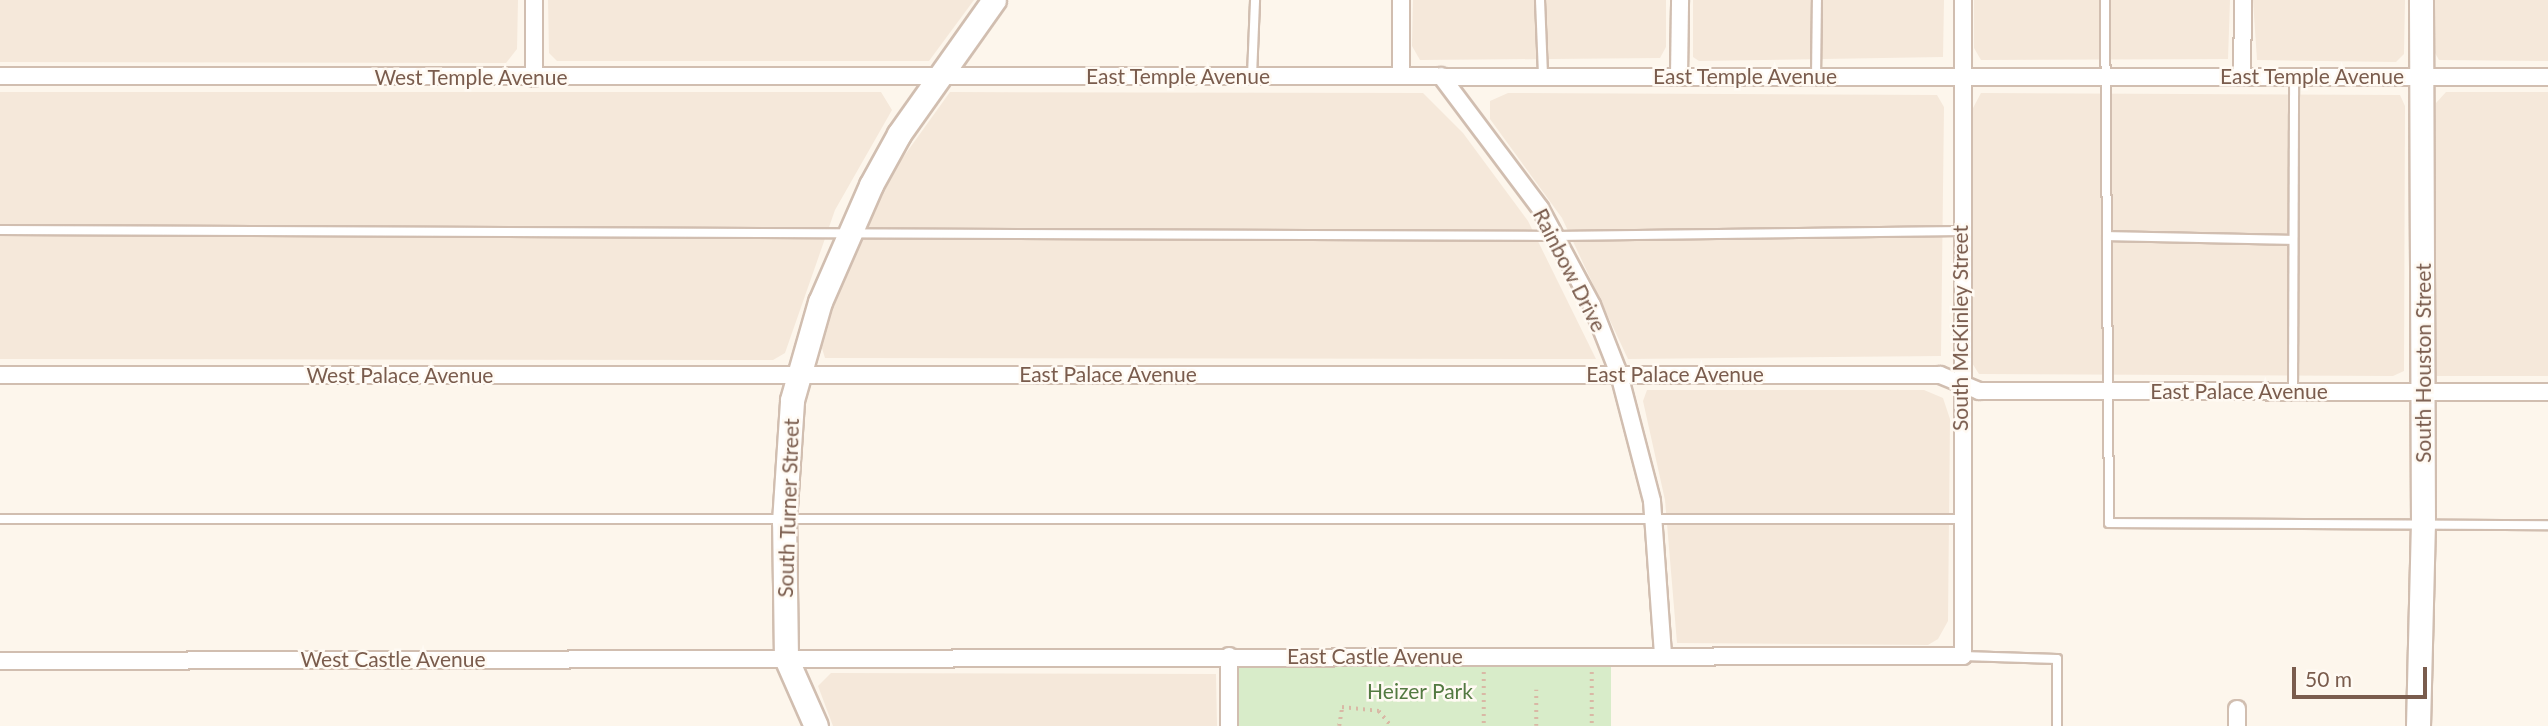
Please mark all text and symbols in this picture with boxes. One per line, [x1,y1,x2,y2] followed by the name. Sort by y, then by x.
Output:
[1085,63,1271,89] street label: East Temple Avenue
[1652,63,1838,89] street label: East Temple Avenue
[2219,63,2405,89] street label: East Temple Avenue
[374,64,568,90] street label: West Temple Avenue
[1528,204,1612,336] street label: Rainbow Drive
[1947,225,1973,431] street label: South McKinley Street
[2410,263,2436,463] street label: South Houston Street
[1019,361,1197,387] street label: East Palace Avenue
[1586,361,1764,387] street label: East Palace Avenue
[306,362,494,388] street label: West Palace Avenue
[2150,378,2328,404] street label: East Palace Avenue
[772,417,804,599] street label: South Turner Street
[1287,643,1463,669] street label: East Castle Avenue
[300,646,486,672] street label: West Castle Avenue
[2296,652,2431,696] scale bar
[2305,666,2352,691] text: 50 m
[1367,678,1473,704] park label: Heizer Park

